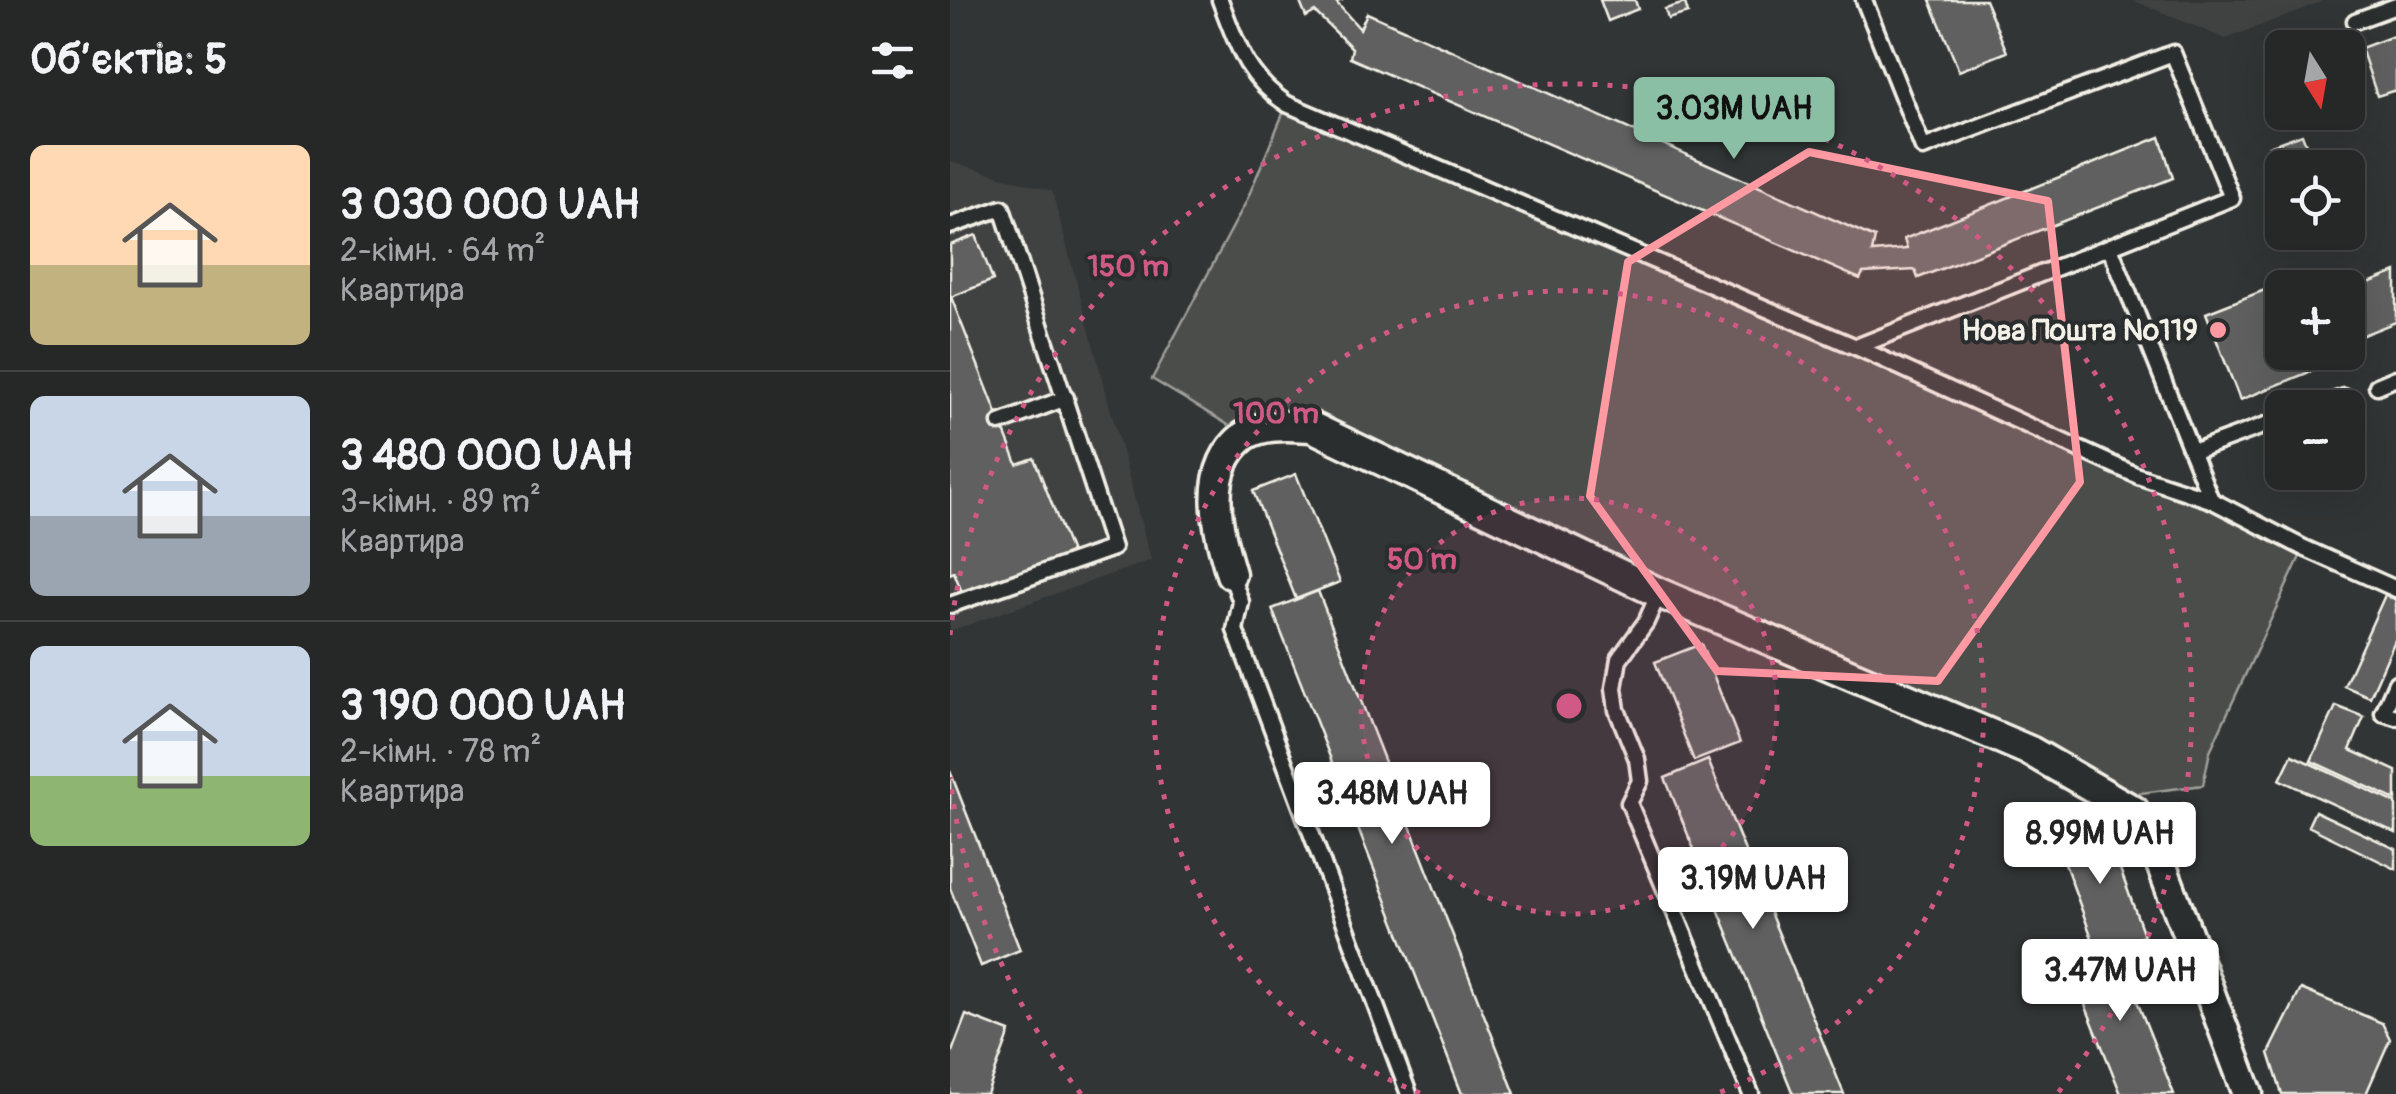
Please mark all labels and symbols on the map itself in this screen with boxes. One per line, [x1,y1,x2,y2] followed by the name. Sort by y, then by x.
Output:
[2265,30,2365,130] north arrow
[1620,77,1848,162] pin: 3.03M UAH
[1087,248,1169,285] text: 150 m
[1962,312,2198,349] place label: Нова Пошта №119
[2207,319,2229,341] marker: Нова Пошта №119
[1233,395,1319,432] text: 100 m
[1387,541,1457,578] text: 50 m
[1551,688,1587,724] centre of rings
[1278,762,1506,847] pin: 3.48M UAH
[1986,802,2214,887] pin: 8.99M UAH
[1639,847,1867,932] pin: 3.19M UAH
[2006,939,2234,1024] pin: 3.47M UAH

